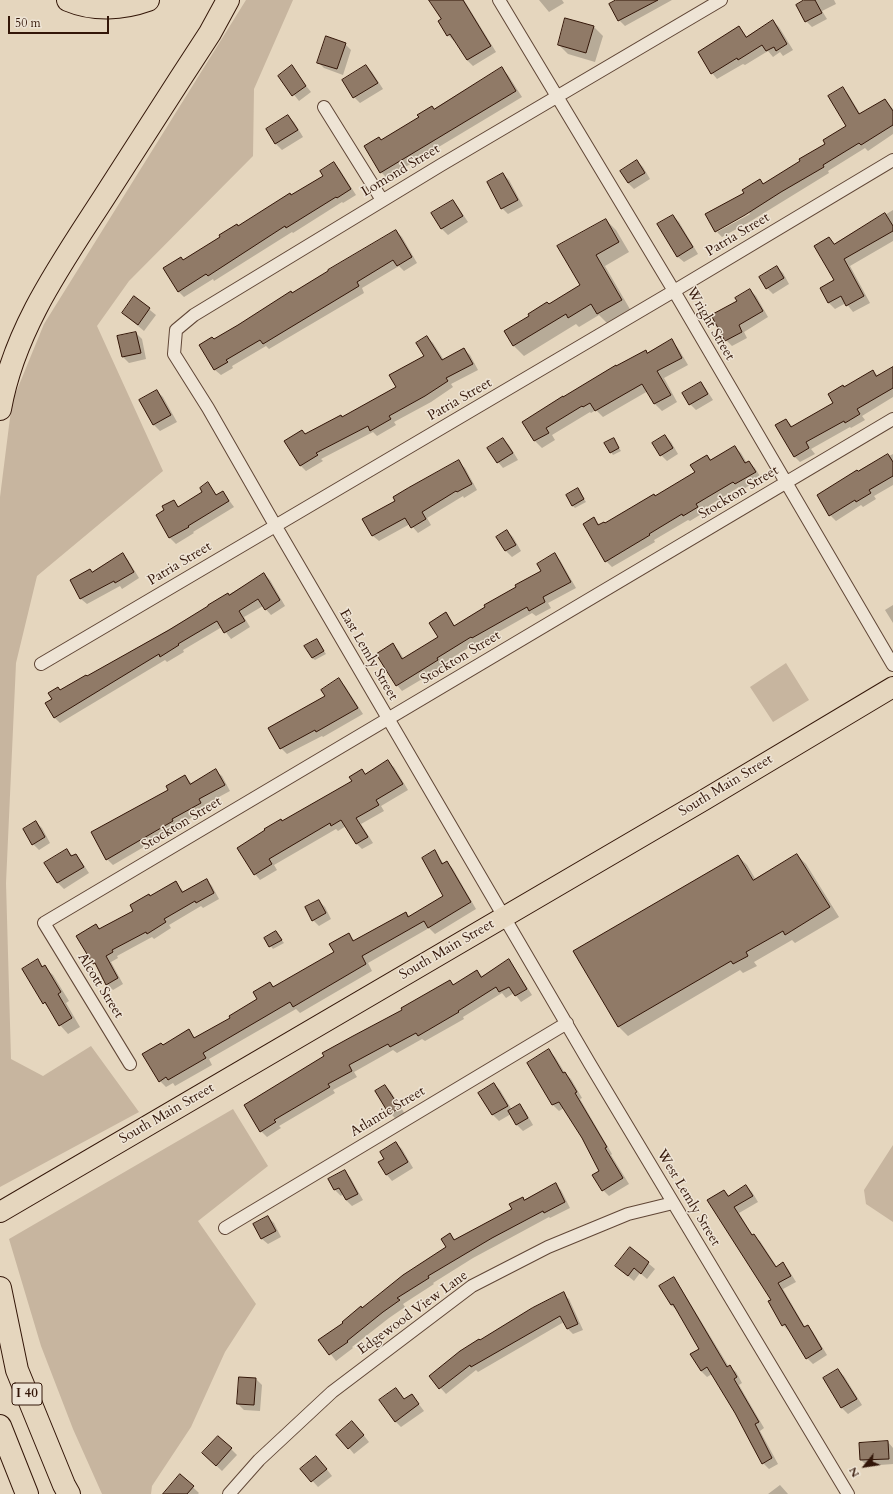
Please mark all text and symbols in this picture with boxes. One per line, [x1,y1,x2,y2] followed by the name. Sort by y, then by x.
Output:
[10,8,111,34] scale bar
[15,15,41,31] text: 50 m
[359,141,443,201] street label: Lomond Street
[703,209,773,261] street label: Patria Street
[682,284,738,364] street label: Wright Street
[425,375,495,425] street label: Patria Street
[696,463,782,523] street label: Stockton Street
[145,538,215,590] street label: Patria Street
[335,606,401,704] street label: East Lemly Street
[418,628,504,688] street label: Stockton Street
[676,751,776,821] street label: South Main Street
[139,794,225,854] street label: Stockton Street
[397,916,497,984] street label: South Main Street
[73,950,127,1022] street label: Alcott Street
[117,1080,217,1148] street label: South Main Street
[348,1083,428,1141] street label: Atlantic Street
[653,1147,723,1249] street label: West Lemly Street
[355,1267,471,1359] street label: Edgewood View Lane
[12,1383,42,1405] road number: I 40
[845,1446,885,1486] north arrow
[845,1464,863,1480] text: N

